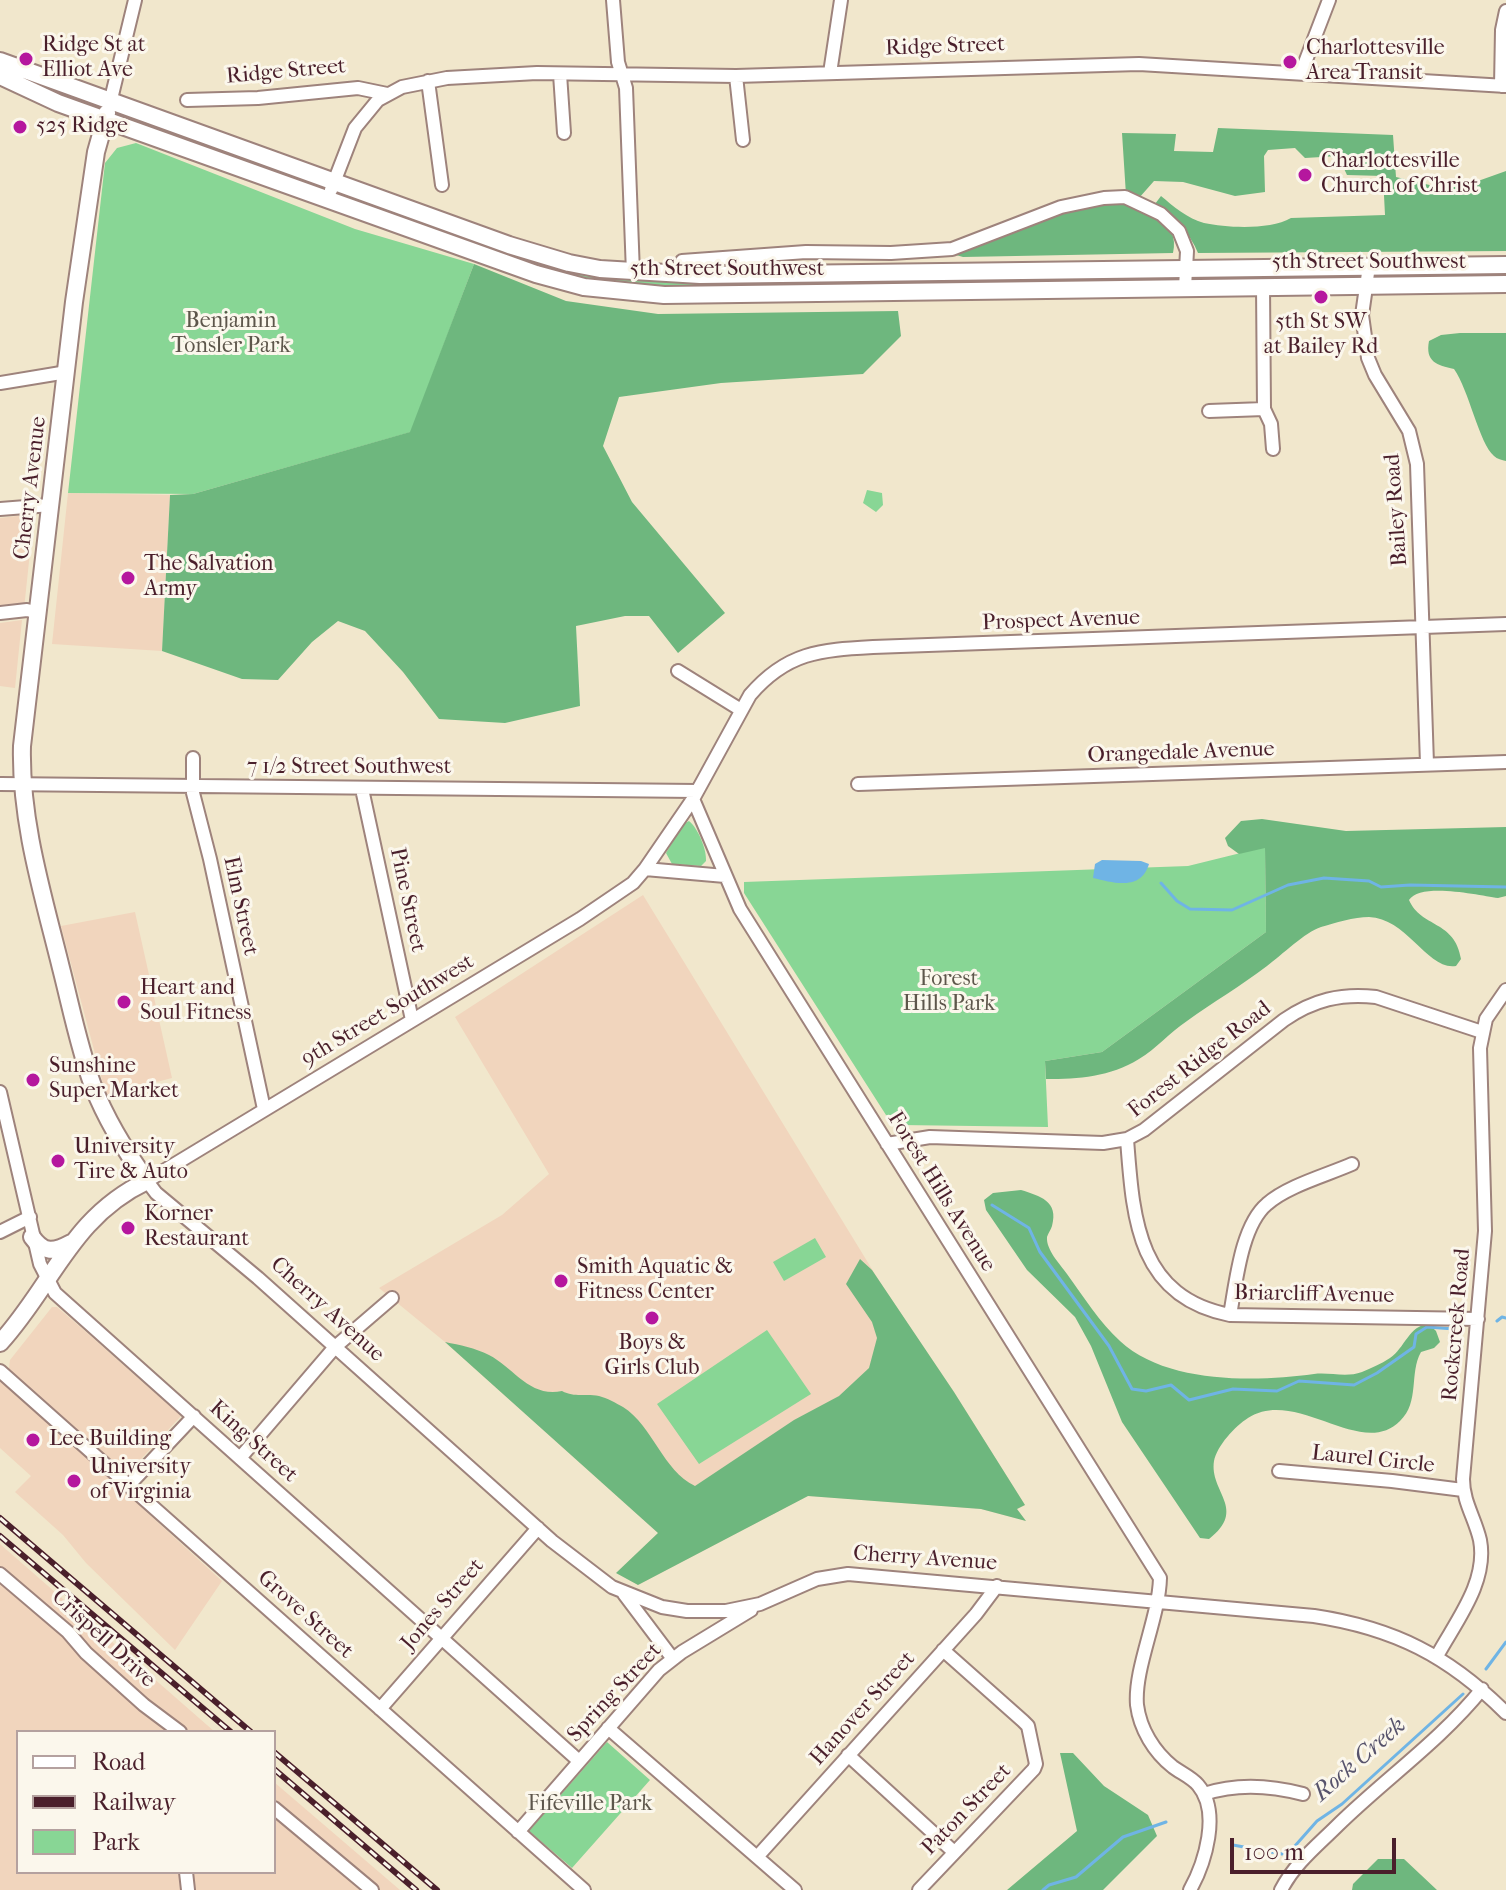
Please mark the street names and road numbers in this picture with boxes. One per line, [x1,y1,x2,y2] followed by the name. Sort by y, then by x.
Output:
[885,32,1005,62] street label: Ridge Street
[225,54,347,90] street label: Ridge Street
[1272,250,1466,276] street label: 5th Street Southwest
[630,257,824,283] street label: 5th Street Southwest
[9,415,53,561] street label: Cherry Avenue
[1380,453,1414,567] street label: Bailey Road
[982,605,1140,637] street label: Prospect Avenue
[1087,737,1275,769] street label: Orangedale Avenue
[247,755,451,781] street label: 7 1/2 Street Southwest
[383,845,431,955] street label: Pine Street
[217,854,263,958] street label: Elm Street
[297,949,479,1073] street label: 9th Street Southwest
[1123,996,1277,1124] street label: Forest Ridge Road
[881,1107,1001,1277] street label: Forest Hills Avenue
[1437,1248,1477,1402] street label: Rockcreek Road
[265,1252,389,1368] street label: Cherry Avenue
[1234,1280,1394,1310] street label: Briarcliff Avenue
[203,1395,303,1489] street label: King Street
[1310,1440,1436,1480] street label: Laurel Circle
[852,1541,998,1577] street label: Cherry Avenue
[396,1554,490,1656] street label: Jones Street
[252,1565,358,1665] street label: Grove Street
[46,1584,160,1694] street label: Crispell Drive
[562,1638,668,1748] street label: Spring Street
[805,1646,921,1772] street label: Hanover Street
[917,1759,1017,1861] street label: Paton Street

